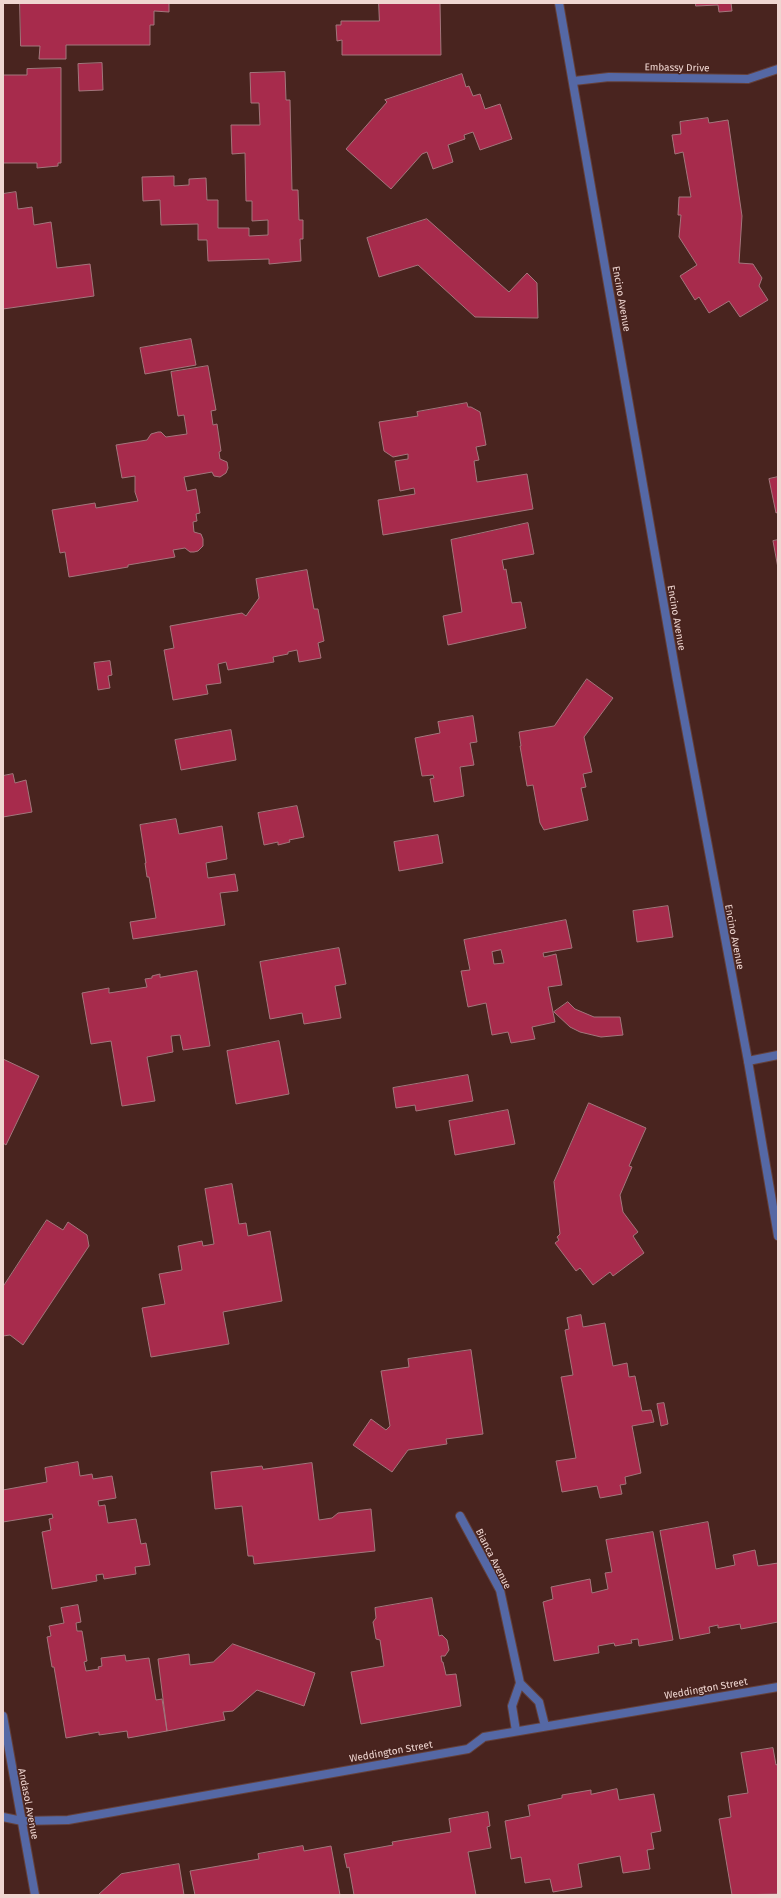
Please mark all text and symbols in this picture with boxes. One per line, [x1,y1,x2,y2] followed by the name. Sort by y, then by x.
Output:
[644,61,710,75] street label: Embassy Drive
[609,265,633,333] street label: Encino Avenue
[664,584,688,652] street label: Encino Avenue
[722,903,746,971] street label: Encino Avenue
[473,1527,513,1591] street label: Bianca Avenue
[663,1676,749,1702] street label: Weddington Street
[348,1739,434,1765] street label: Weddington Street
[15,1767,41,1841] street label: Andasol Avenue

